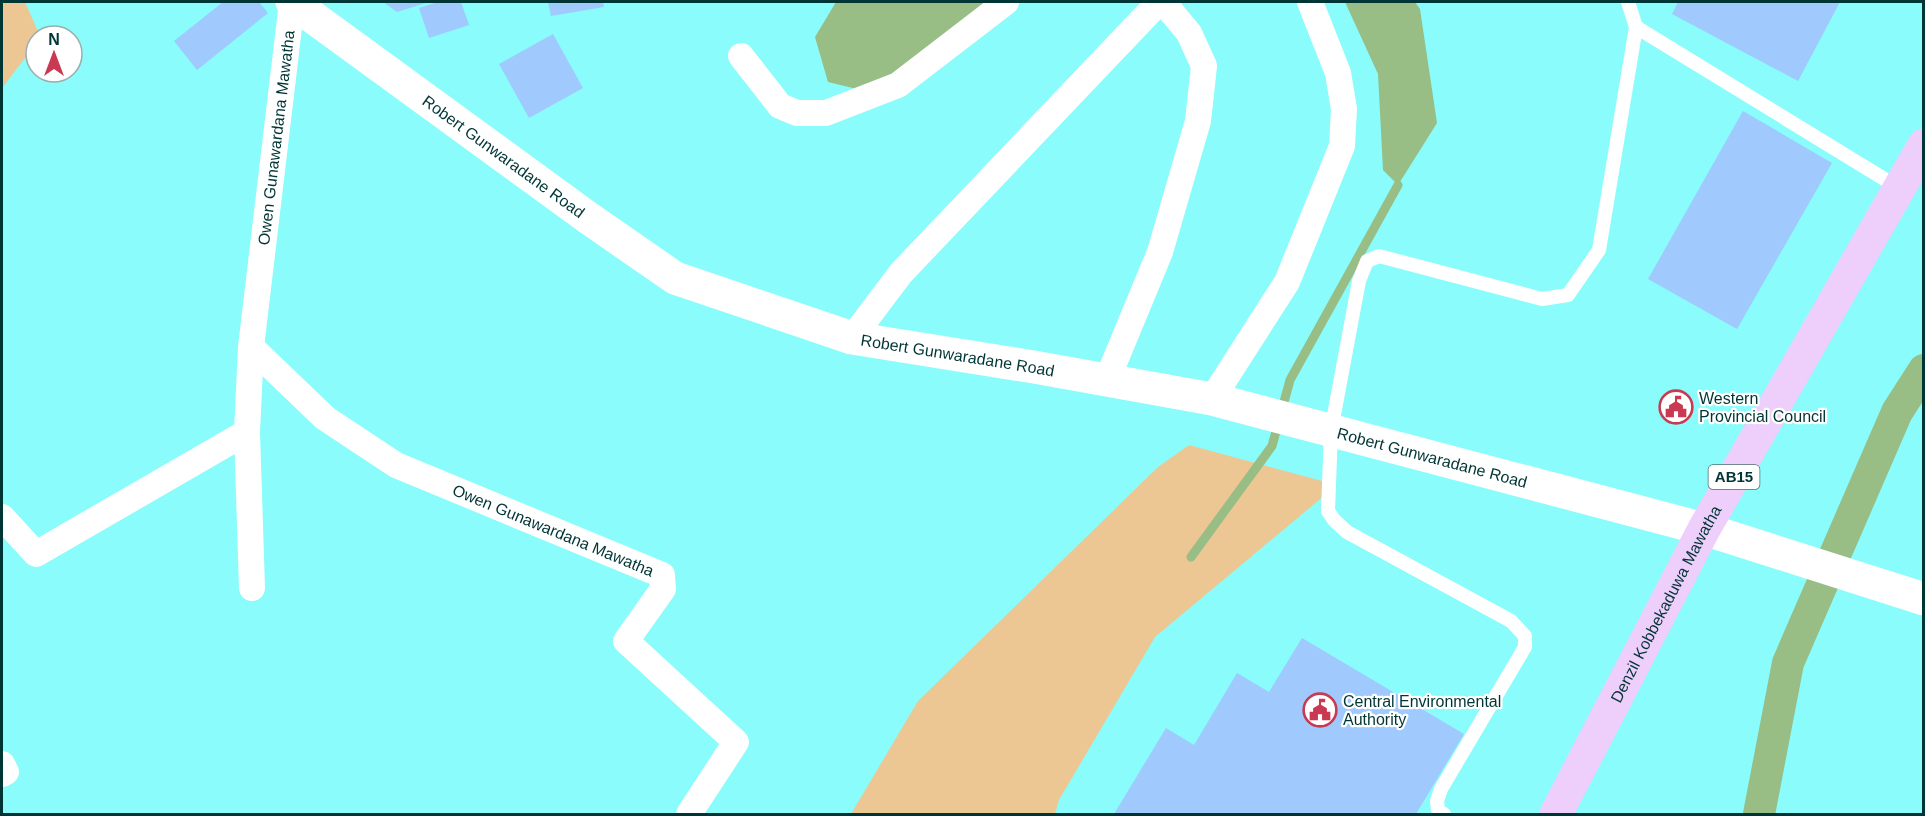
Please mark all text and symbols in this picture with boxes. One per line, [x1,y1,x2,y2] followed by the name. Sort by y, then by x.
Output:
[24,24,84,84] north arrow
[255,29,298,246] street label: Owen Gunawardana Mawatha
[48,31,60,48] text: N
[419,92,588,221] street label: Robert Gunwaradane Road
[860,332,1056,380] street label: Robert Gunwaradane Road
[1658,389,1694,425] public building icon: Western Provincial Council
[1699,390,1826,425] place label: Western Provincial Council
[1335,424,1529,491] street label: Robert Gunwaradane Road
[1708,465,1760,489] road number: AB15
[450,481,656,580] street label: Owen Gunawardana Mawatha
[1607,503,1725,705] street label: Denzil Kobbekaduwa Mawatha
[1302,692,1338,728] public building icon: Central Environmental Authority
[1343,693,1501,728] place label: Central Environmental Authority

